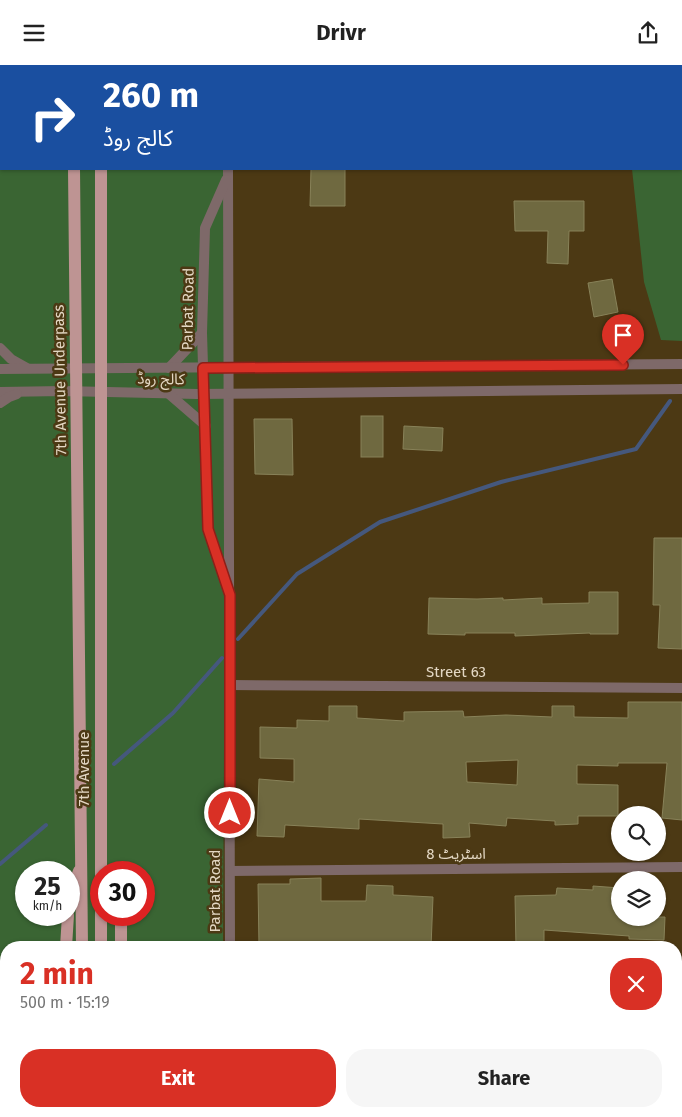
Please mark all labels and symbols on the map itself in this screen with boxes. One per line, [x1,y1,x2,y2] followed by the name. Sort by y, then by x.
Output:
[178,267,198,351] street label: Parbat Road
[50,304,70,456] street label: 7th Avenue Underpass
[602,314,644,365] pin
[137,370,186,391] street label: کالج روڈ
[426,663,486,681] street label: Street 63
[75,732,93,806] street label: 7th Avenue
[203,786,255,838] position arrow
[426,845,486,863] street label: اسٹریٹ 8
[206,850,224,932] street label: Parbat Road
[90,861,155,926] speed limit sign: 30

